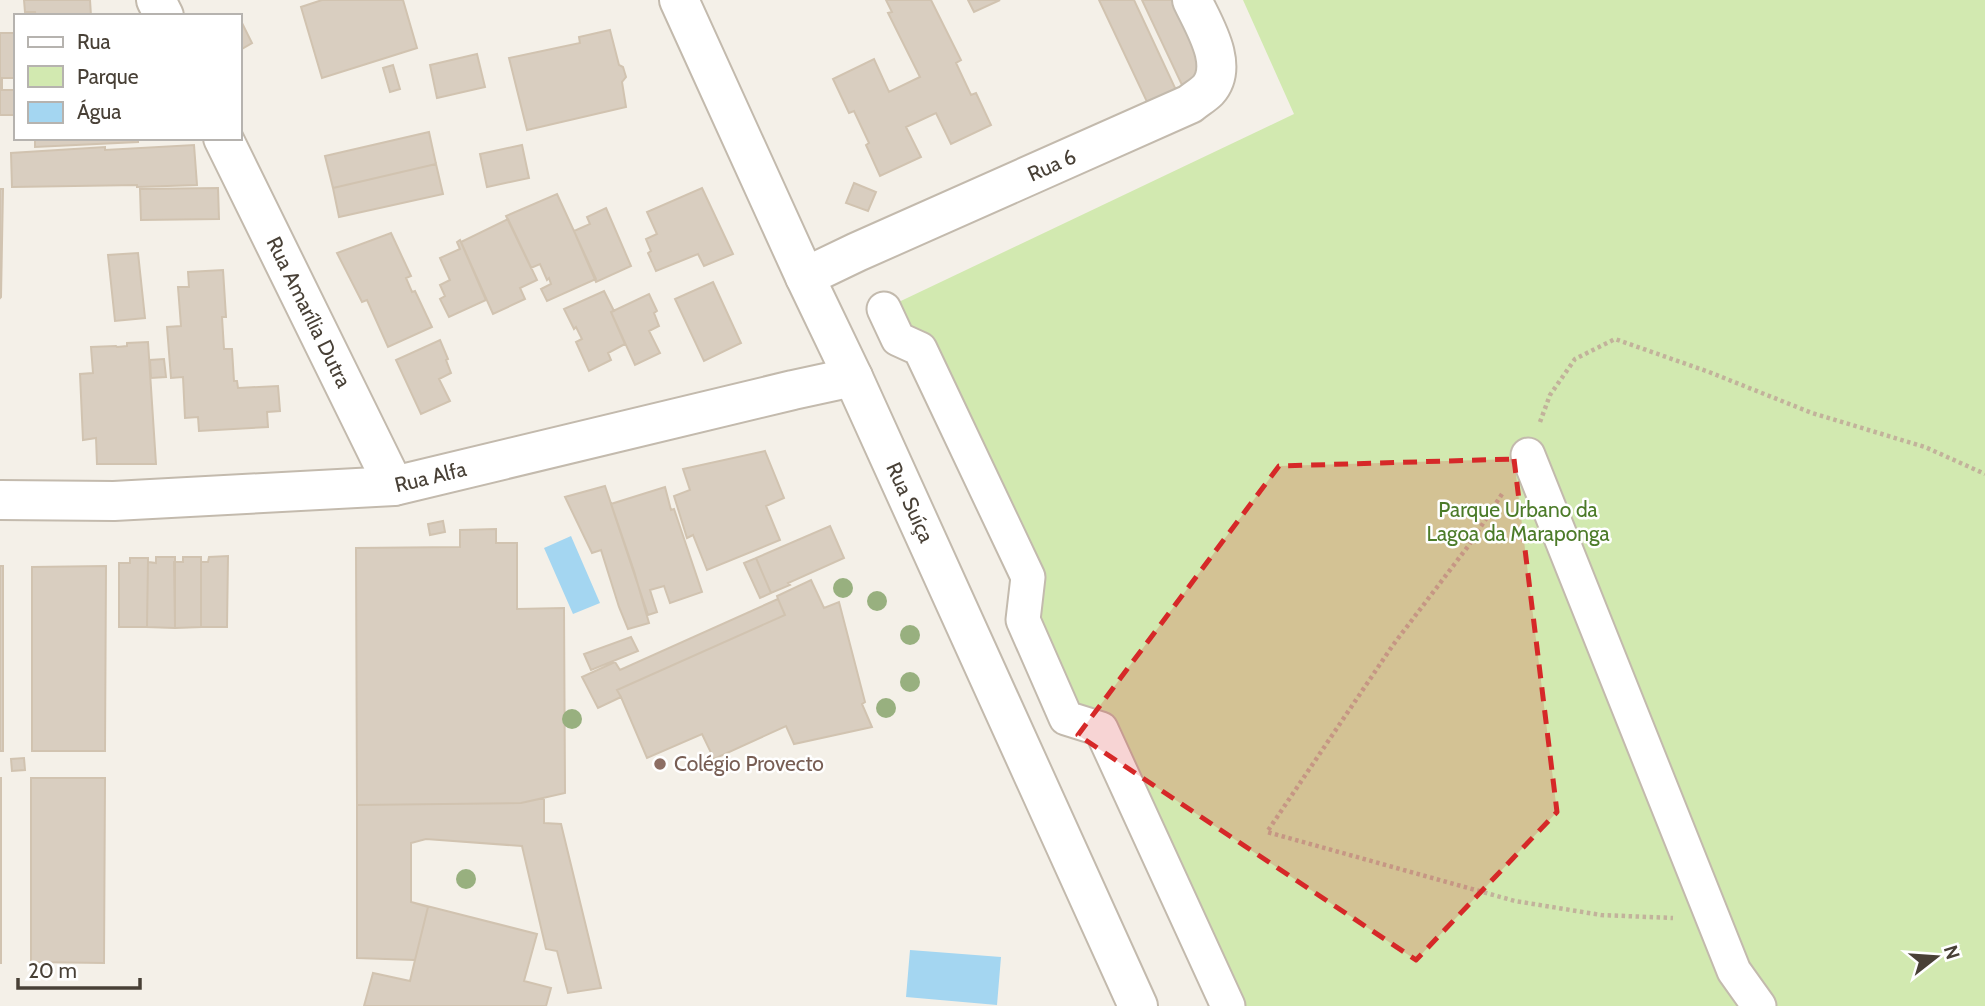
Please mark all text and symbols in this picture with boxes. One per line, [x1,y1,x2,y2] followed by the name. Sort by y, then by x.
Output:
[14,14,242,140] legend
[77,29,111,54] text: Rua
[77,64,139,89] text: Parque
[77,99,121,124] text: Água
[1024,143,1080,187] street label: Rua 6
[261,232,357,391] street label: Rua Amarília Dutra
[392,456,469,497] street label: Rua Alfa
[881,458,939,546] street label: Rua Suíça
[1427,497,1609,546] park label: Parque Urbano da Lagoa da Maraponga
[674,751,824,776] place label: Colégio Provecto
[652,756,668,772] marker: Colégio Provecto
[1901,922,1971,992] north arrow
[1939,942,1965,962] text: N
[18,946,140,990] scale bar
[28,958,77,983] text: 20 m

